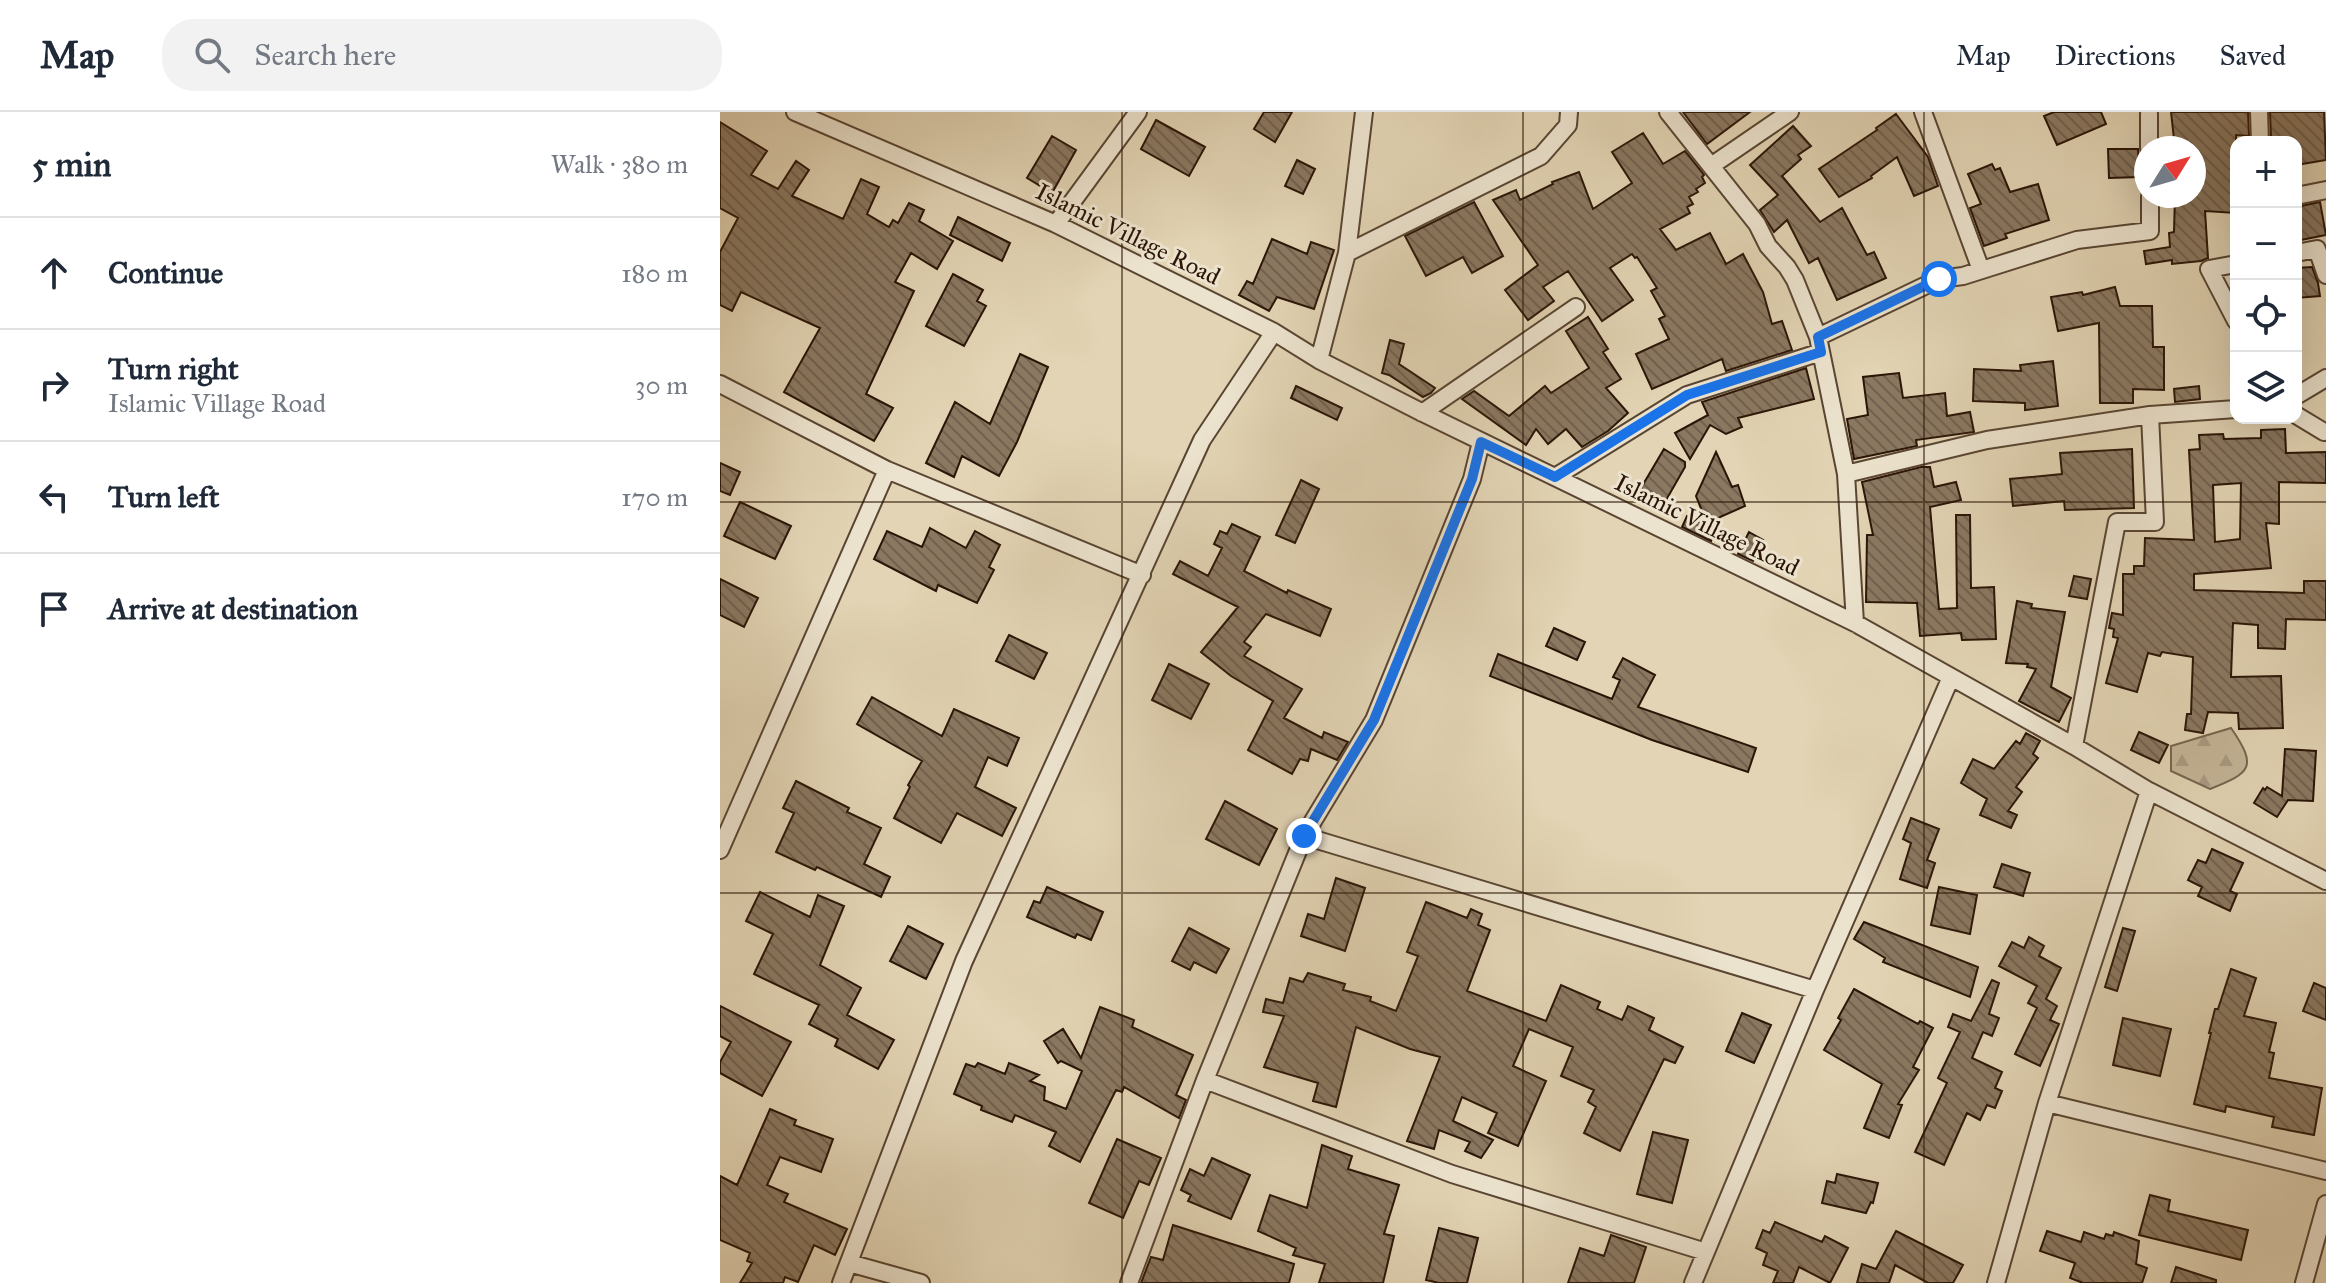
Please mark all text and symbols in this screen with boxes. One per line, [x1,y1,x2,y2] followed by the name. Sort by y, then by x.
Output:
[162,19,722,91] search box
[40,32,114,78] text: Map
[190,33,234,77] icon: search
[254,37,396,73] text: Search here
[1956,38,2011,73] text: Map
[2055,38,2176,73] text: Directions
[2220,38,2286,73] text: Saved
[2134,136,2206,208] north arrow
[2230,136,2302,424] map controls
[2230,136,2302,208] button: +
[32,144,111,185] text: 5 min
[551,148,688,180] text: Walk · 380 m
[1031,176,1225,292] street label: Islamic Village Road
[2230,208,2302,280] button: −
[32,251,76,295] icon: ahead
[108,255,223,291] text: Continue
[621,257,688,289] text: 180 m
[1921,261,1957,297] route start
[2230,280,2302,352] button: locate
[108,351,239,387] text: Turn right
[2230,352,2302,424] button: layers
[32,363,76,407] icon: right
[635,369,688,401] text: 30 m
[108,387,326,419] text: Islamic Village Road
[1610,467,1804,583] street label: Islamic Village Road
[32,475,76,519] icon: left
[108,479,219,515] text: Turn left
[621,481,688,513] text: 170 m
[32,587,76,631] icon: arrive
[108,591,358,627] text: Arrive at destination
[1286,818,1322,854] route end

